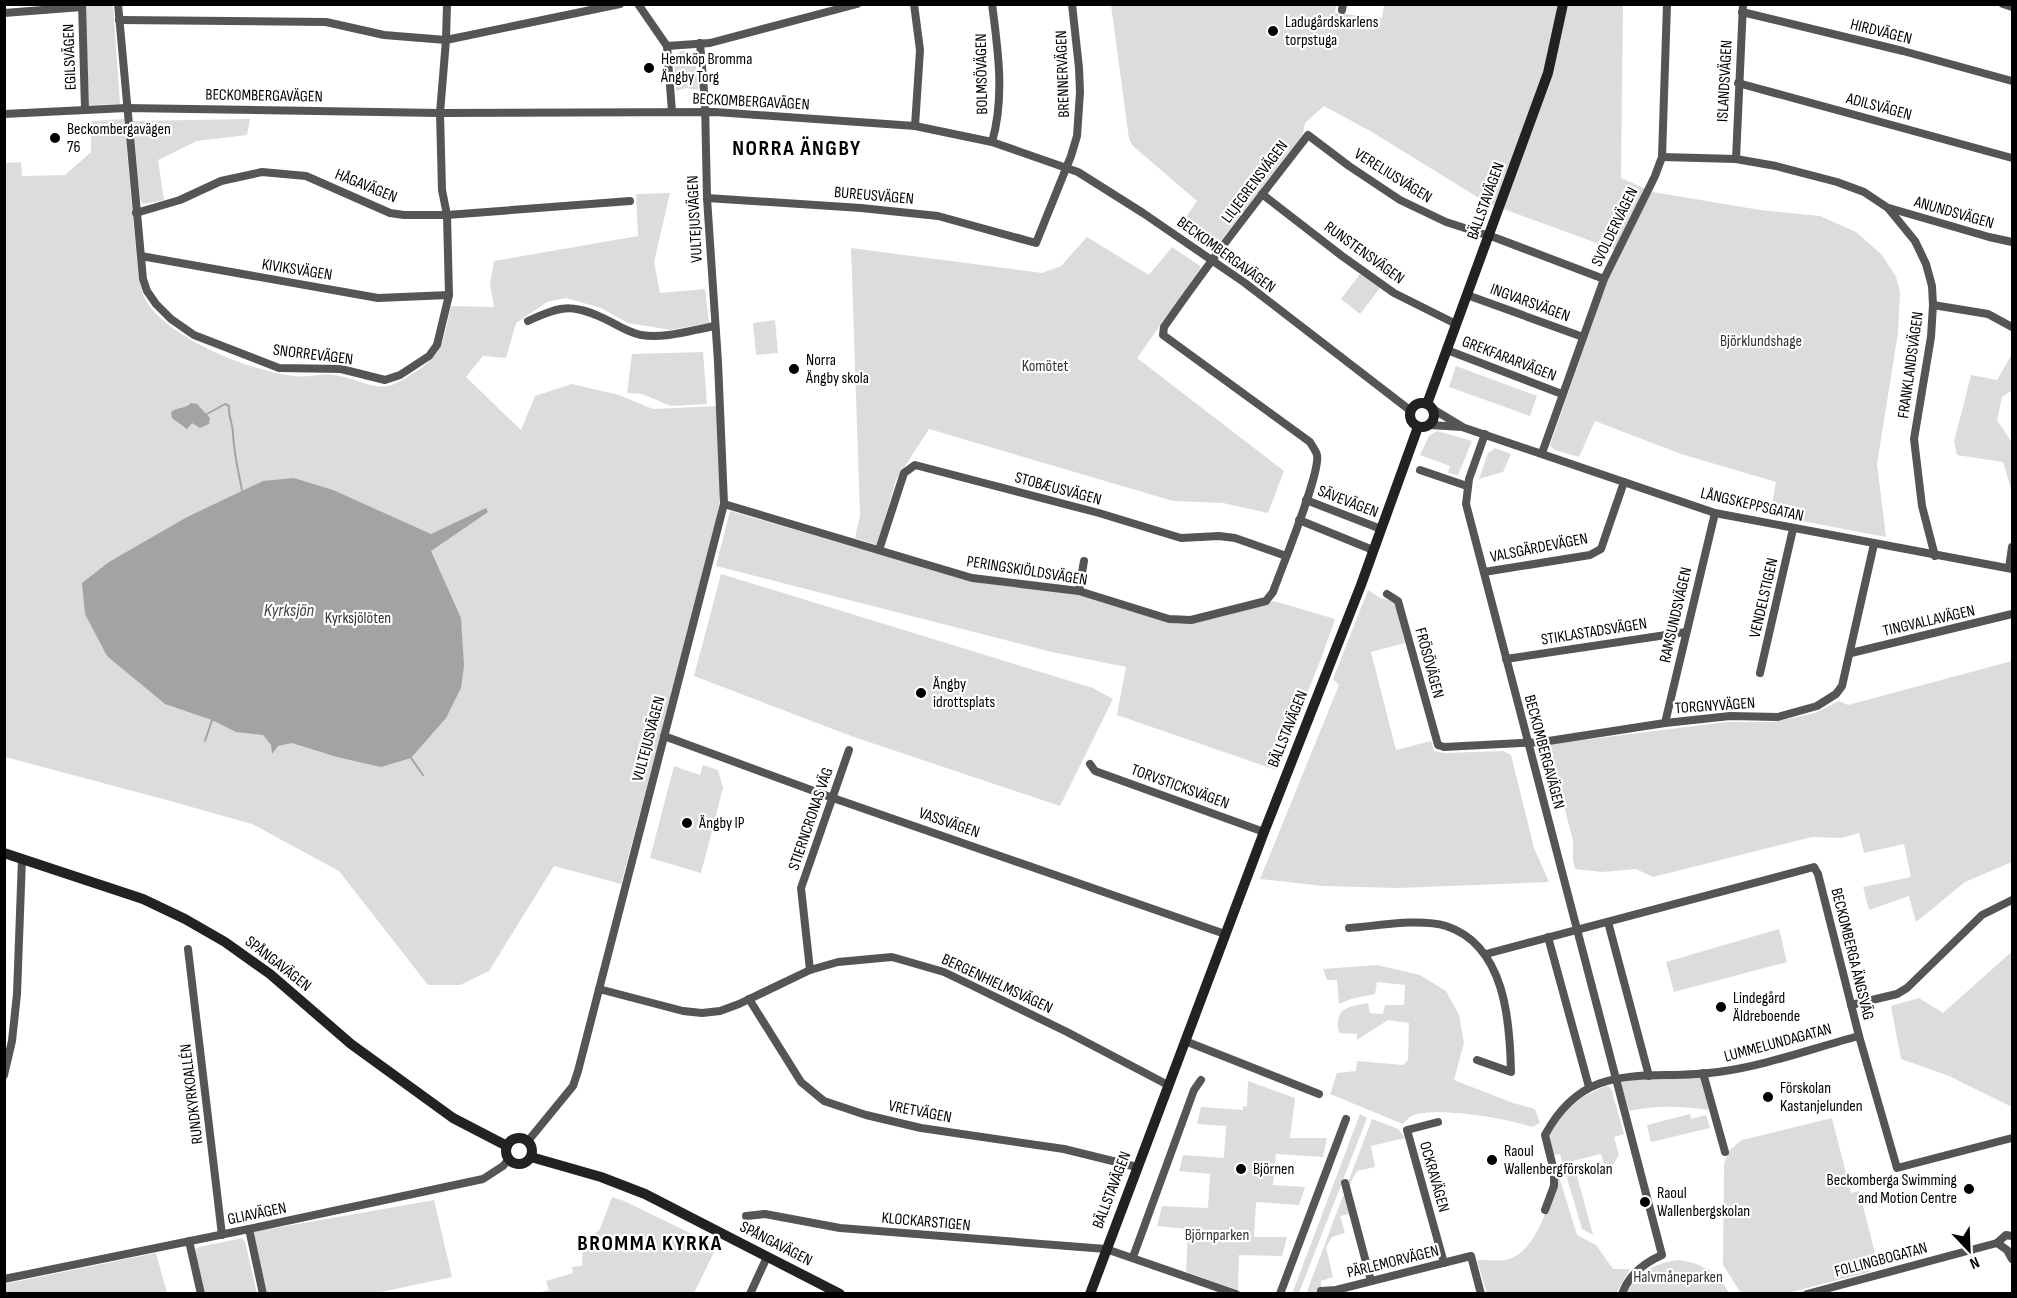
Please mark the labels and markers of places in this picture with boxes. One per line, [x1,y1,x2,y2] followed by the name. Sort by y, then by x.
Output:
[1285,13,1379,50] place label: Ladugårdskarlens torpstuga
[1266,24,1280,38] marker: Ladugårdskarlens torpstuga
[660,50,752,87] place label: Hemköp Bromma Ängby Torg
[642,61,656,75] marker: Hemköp Bromma Ängby Torg
[67,120,171,157] place label: Beckombergavägen 76
[48,131,62,145] marker: Beckombergavägen 76
[805,351,869,388] place label: Norra Ängby skola
[787,362,801,376] marker: Norra Ängby skola
[932,675,996,712] place label: Ängby idrottsplats
[914,686,928,700] marker: Ängby idrottsplats
[698,814,745,833] place label: Ängby IP
[680,816,694,830] marker: Ängby IP
[1732,989,1800,1026] place label: Lindegård Äldreboende
[1714,1000,1728,1014] marker: Lindegård Äldreboende
[1780,1079,1863,1116] place label: Förskolan Kastanjelunden
[1761,1090,1775,1104] marker: Förskolan Kastanjelunden
[1504,1142,1612,1179] place label: Raoul Wallenbergförskolan
[1485,1153,1499,1167] marker: Raoul Wallenbergförskolan
[1253,1160,1294,1179] place label: Björnen
[1234,1162,1248,1176] marker: Björnen
[1827,1171,1957,1208] place label: Beckomberga Swimming and Motion Centre
[1962,1182,1976,1196] marker: Beckomberga Swimming and Motion Centre
[1657,1184,1750,1221] place label: Raoul Wallenbergskolan
[1638,1195,1652,1209] marker: Raoul Wallenbergskolan

